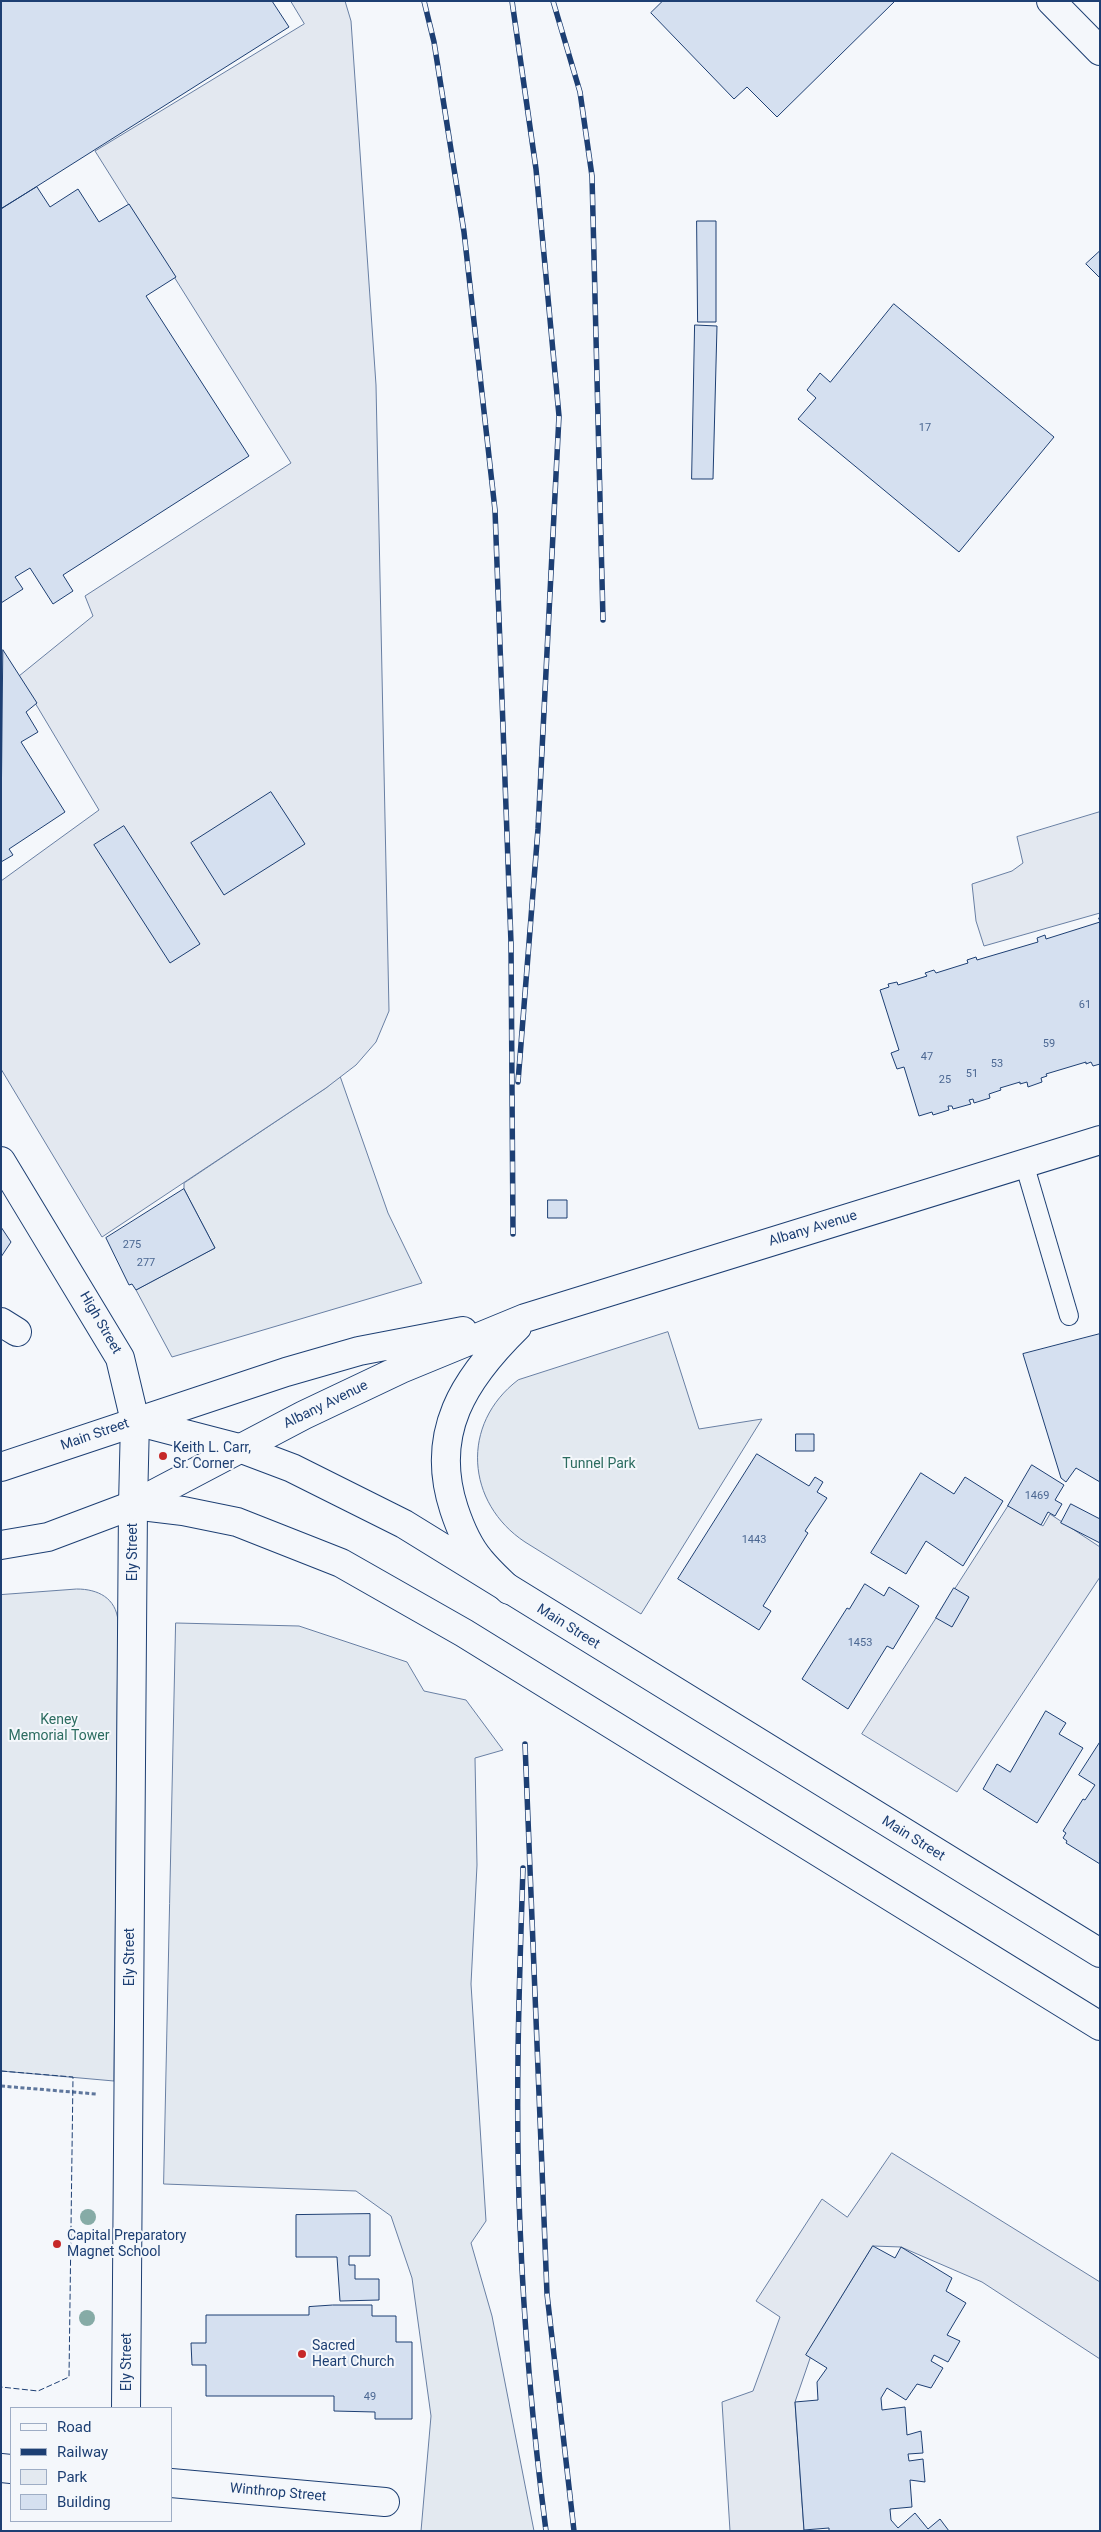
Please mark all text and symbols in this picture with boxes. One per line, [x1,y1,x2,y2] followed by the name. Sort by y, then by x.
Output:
[919,421,931,435] house number: 17
[1079,998,1091,1012] house number: 61
[1043,1037,1055,1051] house number: 59
[921,1050,933,1064] house number: 47
[991,1057,1003,1071] house number: 53
[966,1067,978,1081] house number: 51
[939,1073,951,1087] house number: 25
[767,1208,859,1250] street label: Albany Avenue
[123,1238,141,1252] house number: 275
[137,1256,155,1270] house number: 277
[75,1289,125,1357] street label: High Street
[281,1377,371,1433] street label: Albany Avenue
[59,1415,131,1455] street label: Main Street
[173,1440,251,1472] place label: Keith L. Carr, Sr. Corner
[157,1450,169,1462] marker: Keith L. Carr, Sr. Corner
[562,1456,636,1472] park label: Tunnel Park
[1025,1489,1049,1503] house number: 1469
[125,1523,141,1581] street label: Ely Street
[742,1533,766,1547] house number: 1443
[533,1601,603,1653] street label: Main Street
[848,1636,872,1650] house number: 1453
[9,1712,109,1744] park label: Keney Memorial Tower
[878,1813,948,1865] street label: Main Street
[122,1928,138,1986] street label: Ely Street
[67,2228,186,2260] place label: Capital Preparatory Magnet School
[51,2238,63,2250] marker: Capital Preparatory Magnet School
[119,2333,135,2391] street label: Ely Street
[312,2338,394,2370] place label: Sacred Heart Church
[296,2348,308,2360] marker: Sacred Heart Church
[364,2390,376,2404] house number: 49
[10,2407,172,2522] legend
[57,2418,91,2436] text: Road
[57,2443,108,2461] text: Railway
[57,2468,87,2486] text: Park
[229,2480,327,2506] street label: Winthrop Street
[57,2493,111,2511] text: Building

